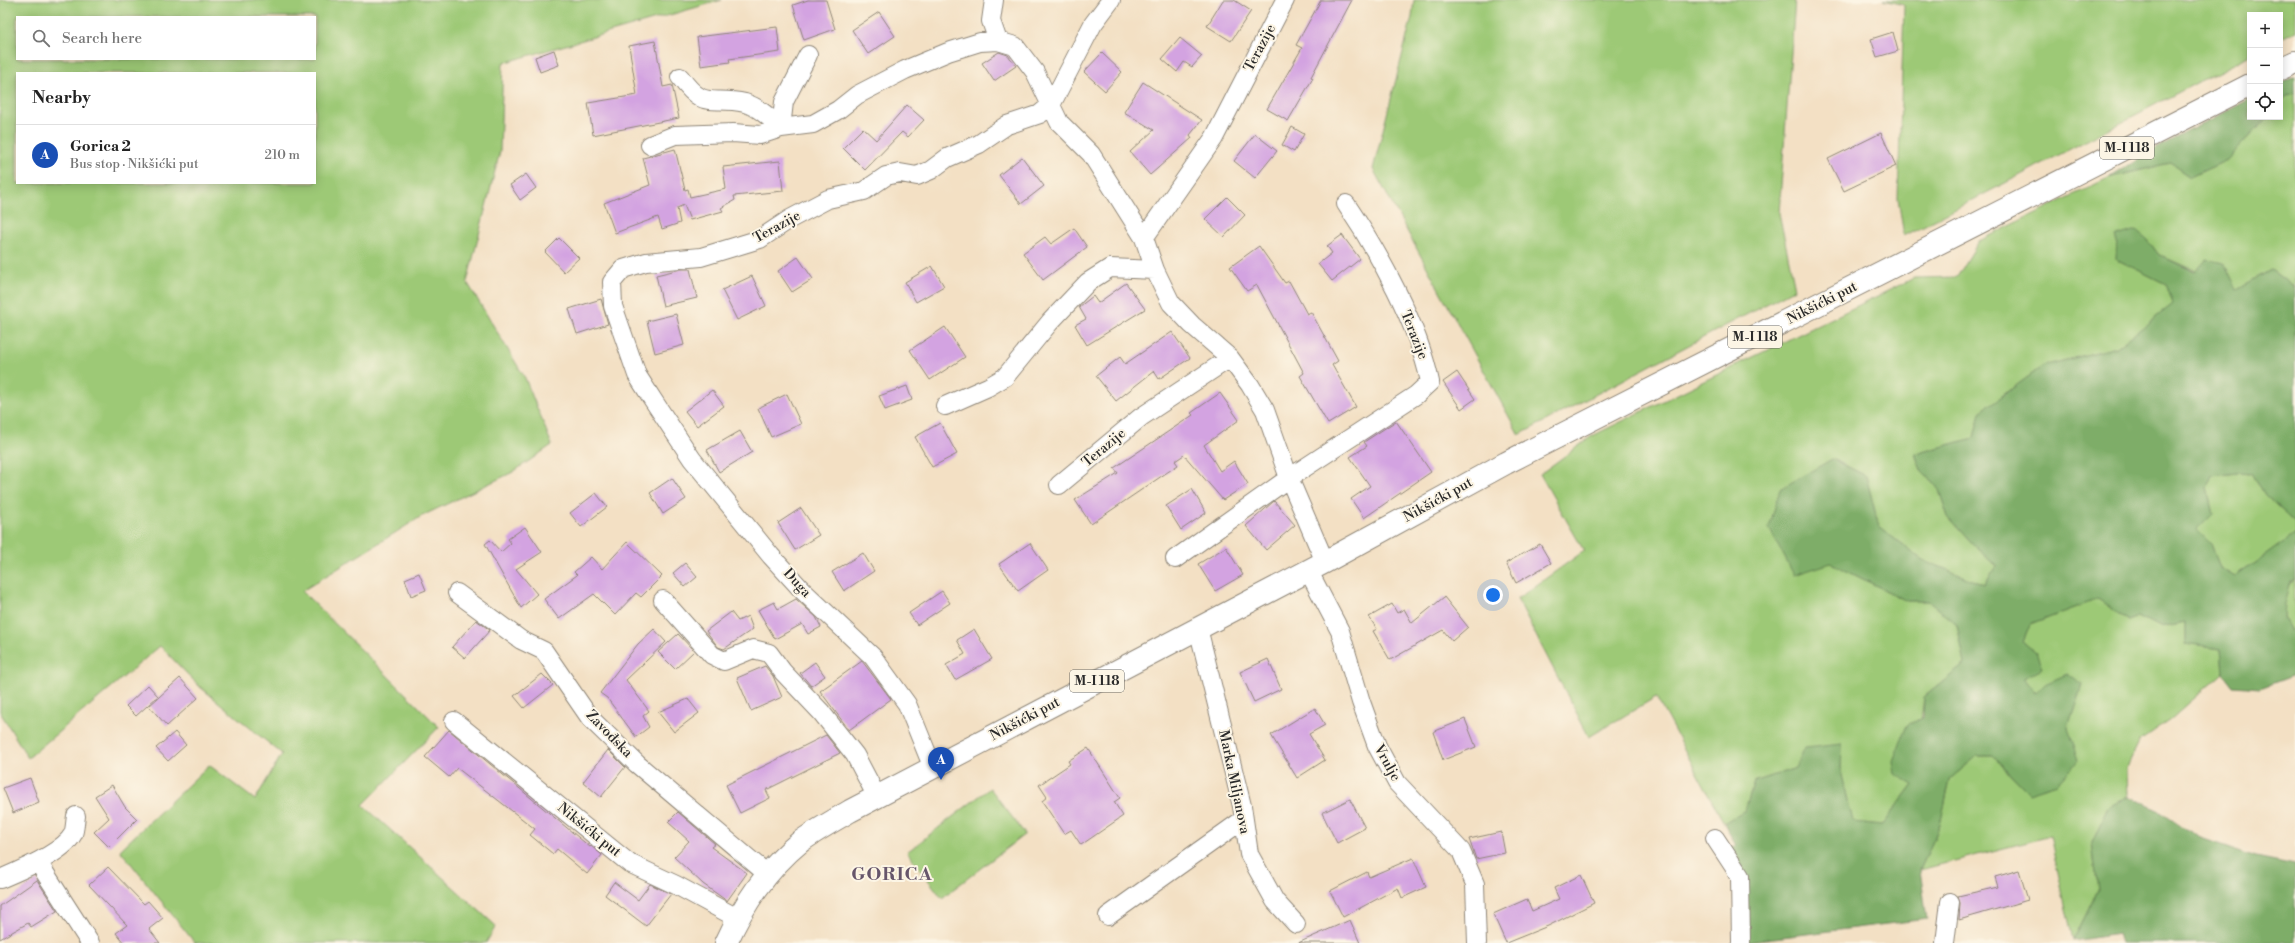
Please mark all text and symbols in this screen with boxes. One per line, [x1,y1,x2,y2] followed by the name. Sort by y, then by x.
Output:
[2247,12,2283,120] map controls
[2247,12,2283,48] button: +
[16,16,316,60] search box
[1240,21,1280,75] street label: Terazije
[30,27,52,49] icon: search
[62,29,142,48] text: Search here
[2247,48,2283,84] button: −
[2247,84,2283,120] button: locate
[32,87,91,109] text: Nearby
[70,137,131,156] text: Gorica 2
[2100,137,2154,159] road number: M-I 118
[40,147,50,163] text: A
[265,147,300,163] text: 210 m
[70,156,199,172] text: Bus stop · Nikšićki put
[750,207,804,247] street label: Terazije
[1784,278,1860,328] street label: Nikšićki put
[1396,308,1432,362] street label: Terazije
[1728,326,1782,348] road number: M-I 118
[1078,425,1130,471] street label: Terazije
[1400,474,1476,526] street label: Nikšićki put
[779,565,816,602] street label: Duga
[1483,585,1503,605] your location
[1070,670,1124,692] road number: M-I 118
[987,693,1063,745] street label: Nikšićki put
[582,706,637,762] street label: Zavođska
[1214,728,1254,837] street label: Marka Miljanova
[1369,741,1404,785] street label: Vrulje
[928,747,954,780] pin: A
[554,799,624,861] street label: Nikšićki put
[851,863,933,886] district label: GORICA

